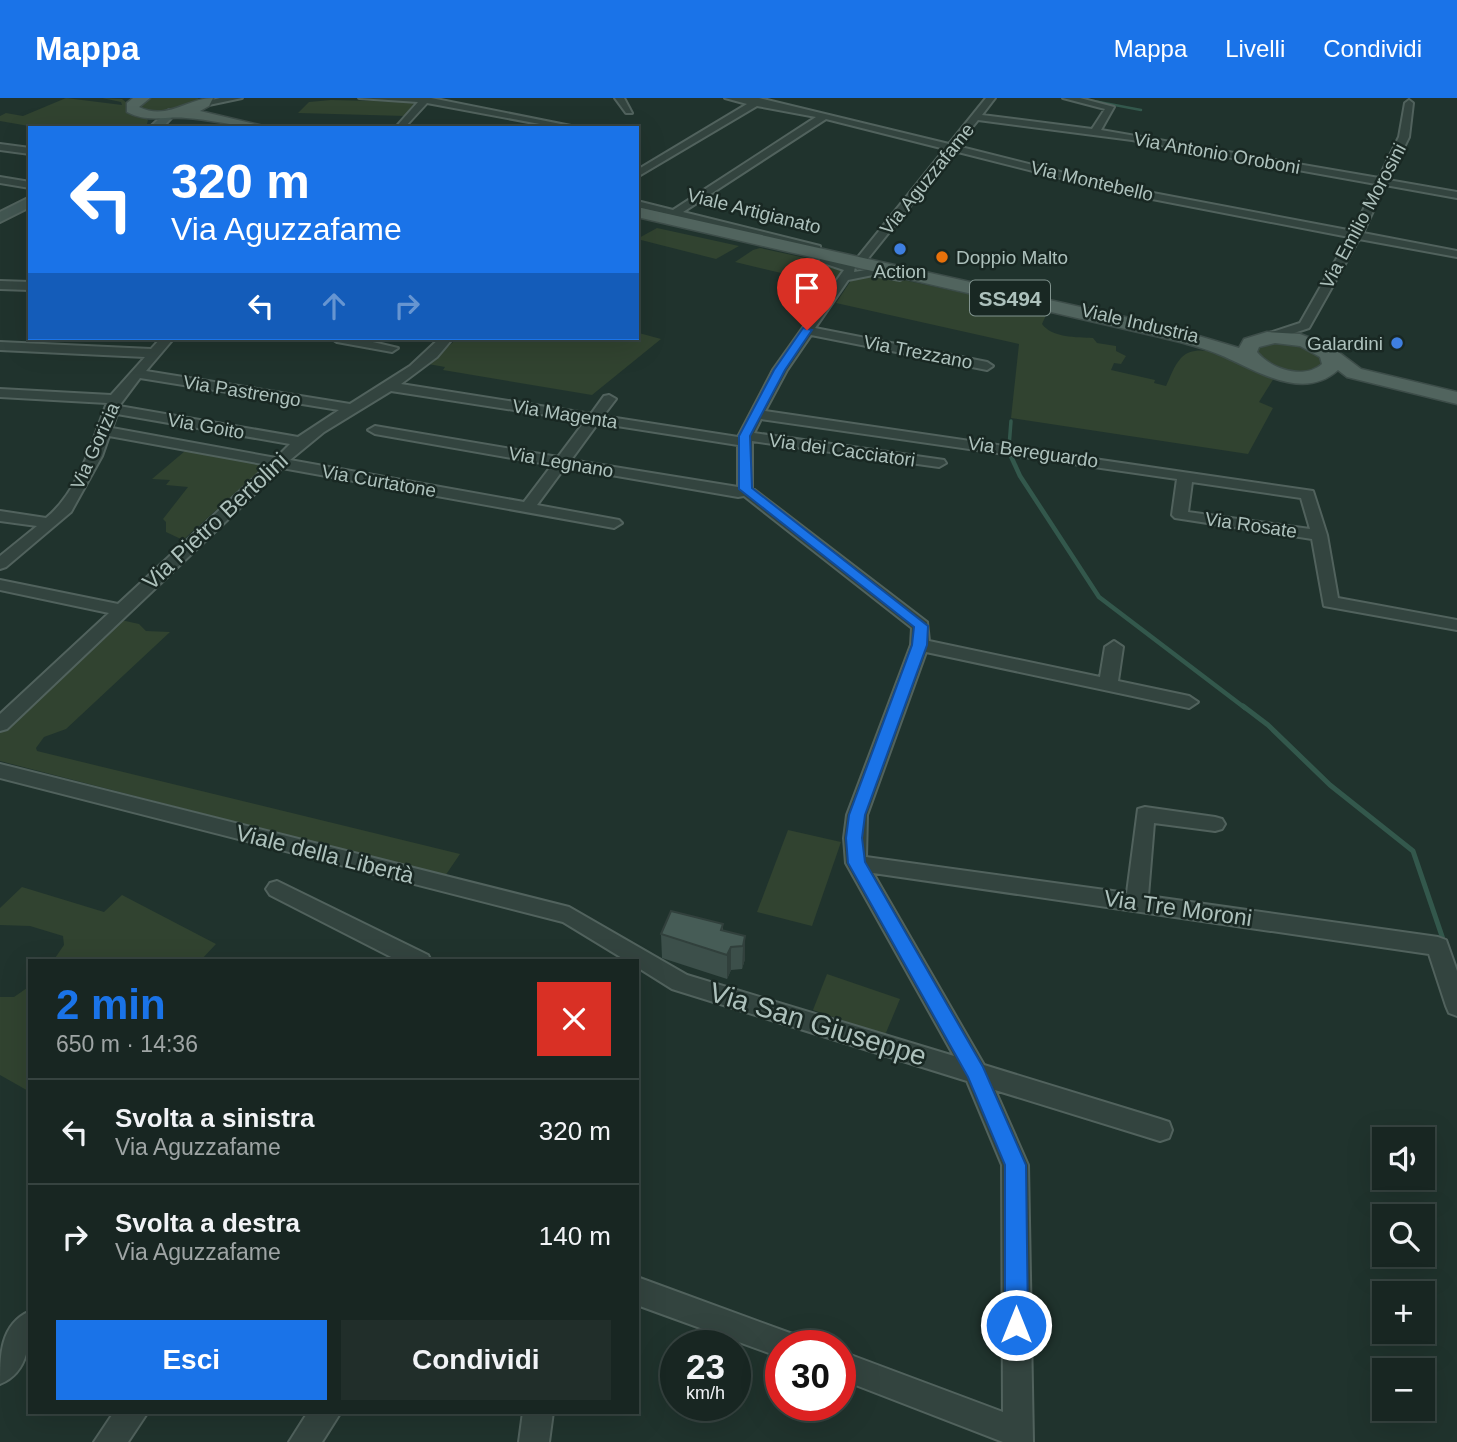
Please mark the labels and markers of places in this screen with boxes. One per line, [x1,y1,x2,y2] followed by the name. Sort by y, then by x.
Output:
[892,241,908,257] marker: Action
[956,247,1068,268] place label: Doppio Malto
[934,249,950,265] marker: Doppio Malto
[777,258,837,330] pin
[874,261,926,282] place label: Action
[1307,333,1383,354] place label: Galardini
[1389,335,1405,351] marker: Galardini

